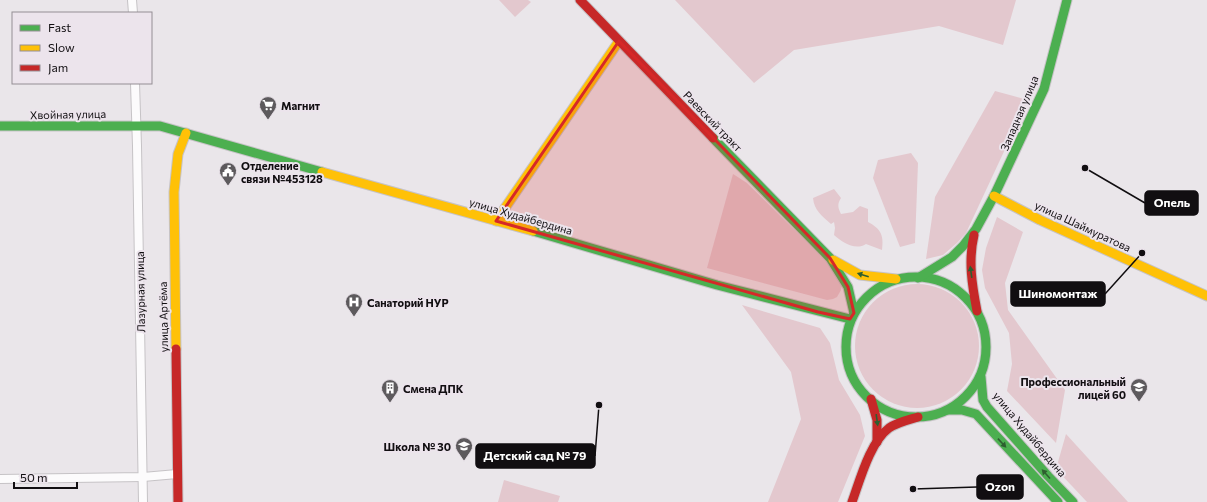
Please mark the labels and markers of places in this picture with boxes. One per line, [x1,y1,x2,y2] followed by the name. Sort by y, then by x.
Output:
[258,95,278,120] supermarket icon: Магнит
[281,99,321,112] place label: Магнит
[241,159,323,185] place label: Отделение связи №453128
[218,161,238,186] public building icon: Отделение связи №453128
[1145,191,1198,215] callout: Опель
[1011,282,1105,306] callout: Шиномонтаж
[344,292,364,317] hospital icon: Санаторий НУР
[367,296,449,309] place label: Санаторий НУР
[1020,375,1126,401] place label: Профессиональный лицей 60
[1129,377,1149,402] school or university icon: Профессиональный лицей 60
[380,378,400,403] building icon: Смена ДПК
[403,382,464,395] place label: Смена ДПК
[454,436,474,461] school or university icon: Школа № 30
[384,440,451,453] place label: Школа № 30
[476,444,595,468] callout: Детский сад № 79
[977,475,1023,499] callout: Ozon

